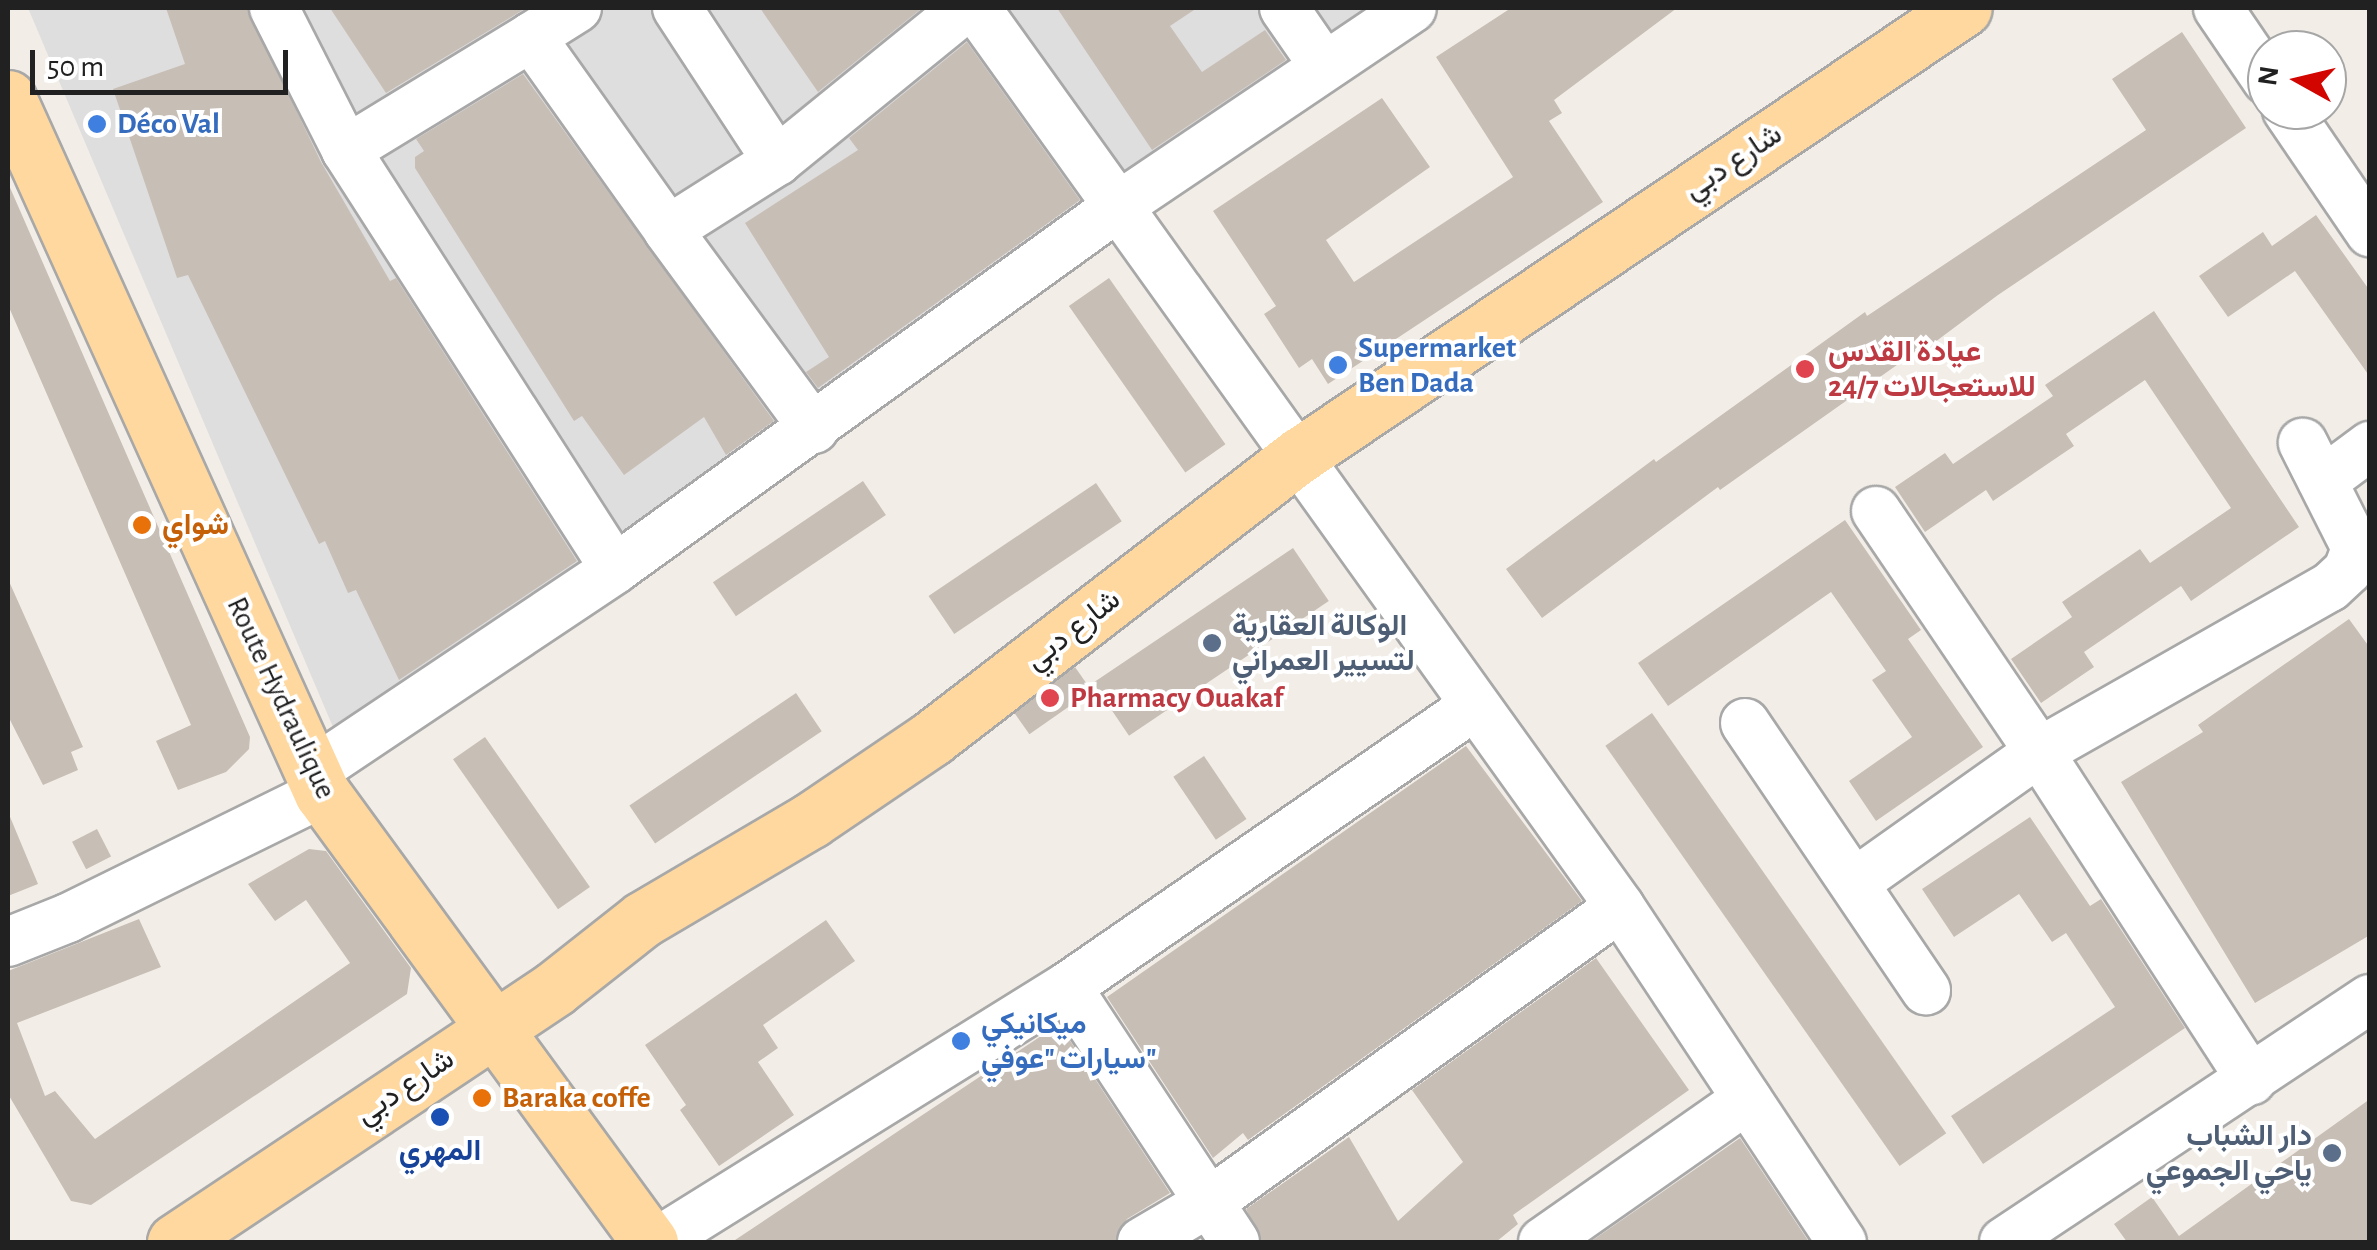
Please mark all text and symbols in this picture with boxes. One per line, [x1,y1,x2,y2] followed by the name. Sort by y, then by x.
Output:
[35,30,292,92] scale bar
[2247,30,2347,130] north arrow
[47,52,104,82] text: 50 m
[2254,65,2284,88] text: N
[117,106,220,142] place label: Déco Val
[86,113,108,135] marker: Déco Val
[1677,116,1789,208] street label: شارع دبي
[1358,330,1516,400] place label: Supermarket Ben Dada
[1828,334,2036,404] place label: عيادة القدس للاستعجالات 24/7
[1327,354,1349,376] marker: Supermarket Ben Dada
[1792,356,1818,382] marker: عيادة القدس للاستعجالات 24/7
[162,507,229,543] place label: شواي
[131,514,153,536] marker: شواي
[1018,582,1128,678] street label: شارع دبي
[218,591,344,805] street label: Route Hydraulique
[1232,608,1415,678] place label: الوكالة العقارية لتسيير العمراني
[1201,632,1223,654] marker: الوكالة العقارية لتسيير العمراني
[1070,680,1283,716] place label: Pharmacy Ouakaf
[1039,687,1061,709] marker: Pharmacy Ouakaf
[981,1006,1157,1076] place label: ميكانيكي سيارات "عوفي"
[950,1030,972,1052] marker: ميكانيكي سيارات "عوفي"
[349,1041,461,1133] street label: شارع دبي
[502,1080,651,1116] place label: Baraka coffe
[471,1087,493,1109] marker: Baraka coffe
[429,1106,451,1128] marker: المهري
[2146,1118,2312,1188] place label: دار الشباب ياحي الجموعي
[399,1133,481,1169] place label: المهري
[2321,1142,2343,1164] marker: دار الشباب ياحي الجموعي

